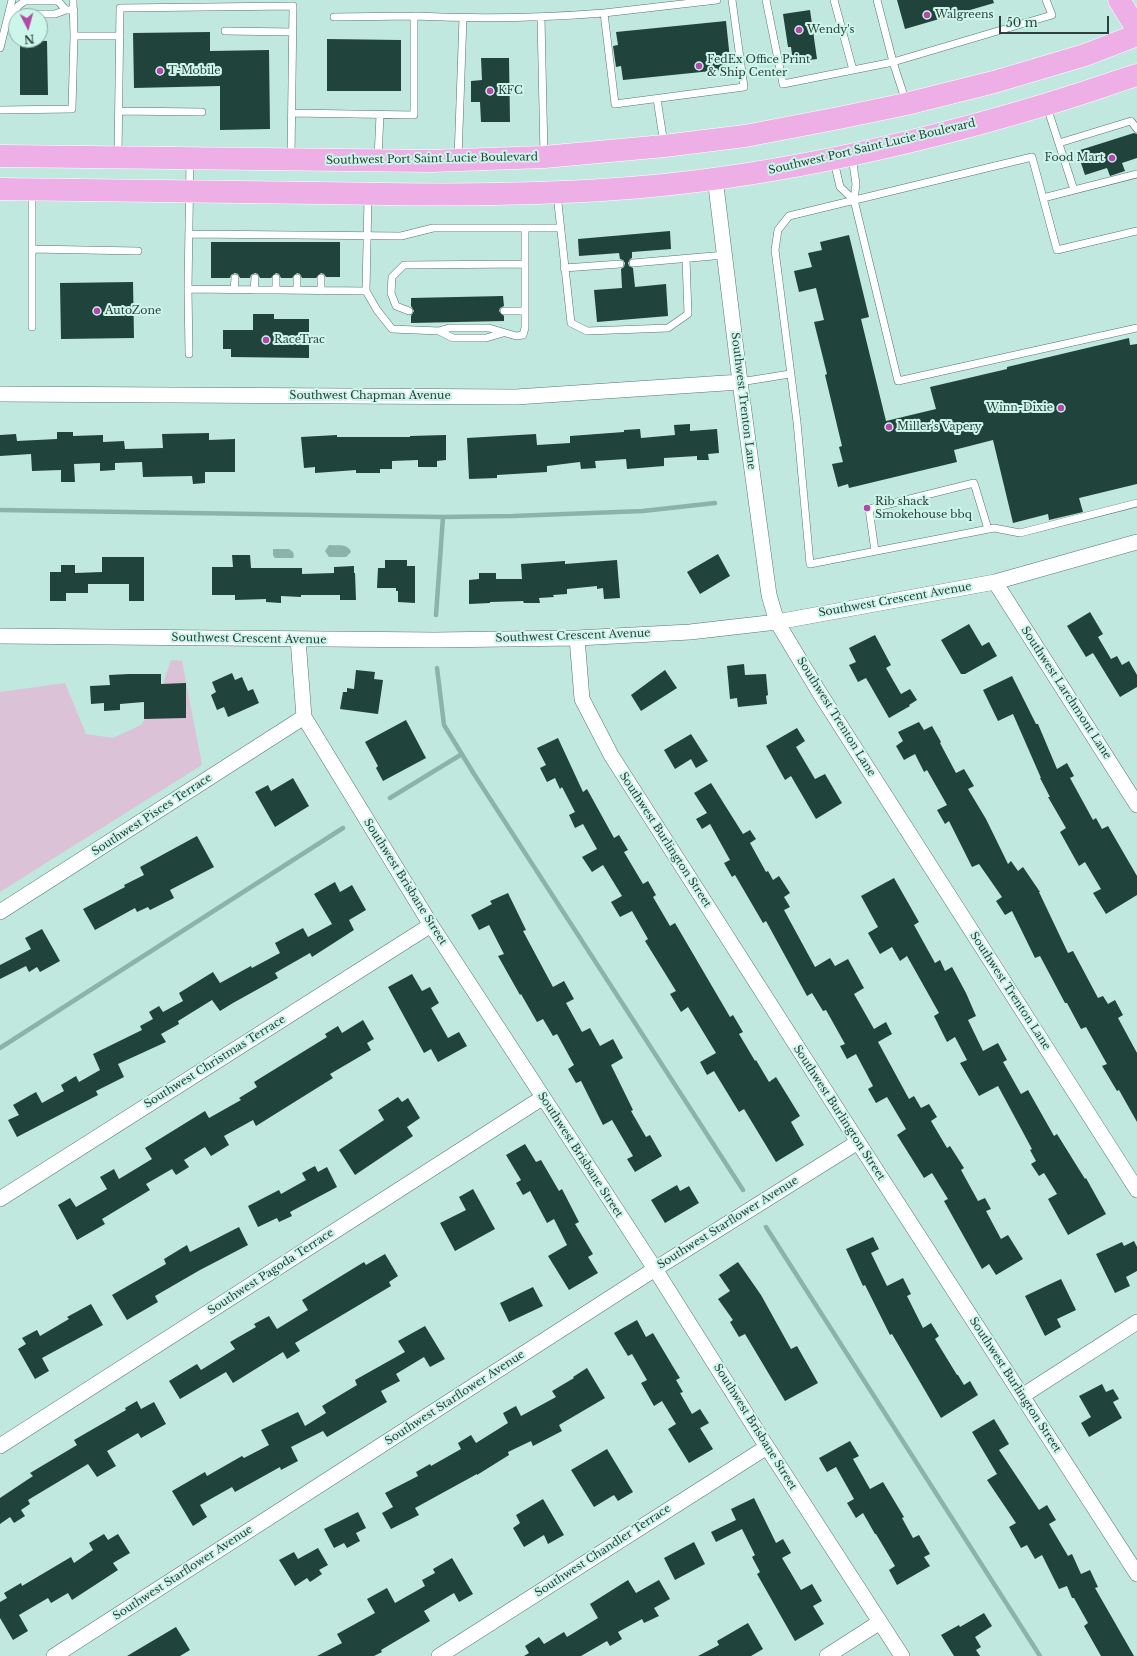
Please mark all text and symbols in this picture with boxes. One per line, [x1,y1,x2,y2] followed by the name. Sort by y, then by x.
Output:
[8,8,48,48] north arrow
[935,8,994,22] place label: Walgreens
[1001,8,1111,34] scale bar
[922,10,932,20] marker: Walgreens
[1006,15,1038,30] text: 50 m
[807,23,855,37] place label: Wendy's
[794,25,804,35] marker: Wendy's
[23,31,35,46] text: N
[707,53,810,79] place label: FedEx Office Print & Ship Center
[694,61,704,71] marker: FedEx Office Print & Ship Center
[168,64,221,78] place label: T-Mobile
[155,66,165,76] marker: T-Mobile
[498,84,523,98] place label: KFC
[485,86,495,96] marker: KFC
[767,117,977,177] street label: Southwest Port Saint Lucie Boulevard
[326,151,538,167] street label: Southwest Port Saint Lucie Boulevard
[1045,151,1104,165] place label: Food Mart
[1107,153,1117,163] marker: Food Mart
[105,304,161,318] place label: AutoZone
[92,306,102,316] marker: AutoZone
[728,332,758,470] street label: Southwest Trenton Lane
[274,333,325,347] place label: RaceTrac
[261,335,271,345] marker: RaceTrac
[289,389,451,403] street label: Southwest Chapman Avenue
[986,401,1053,415] place label: Winn-Dixie
[1056,403,1066,413] marker: Winn-Dixie
[897,420,982,434] place label: Miller's Vapery
[884,422,894,432] marker: Miller's Vapery
[875,495,972,521] place label: Rib shack Smokehouse bbq
[862,503,872,513] marker: Rib shack Smokehouse bbq
[817,580,973,620] street label: Southwest Crescent Avenue
[1018,624,1114,762] street label: Southwest Larchmont Lane
[495,627,651,645] street label: Southwest Crescent Avenue
[171,631,327,647] street label: Southwest Crescent Avenue
[794,655,878,779] street label: Southwest Trenton Lane
[616,770,714,910] street label: Southwest Burlington Street
[90,771,214,859] street label: Southwest Pisces Terrace
[361,816,449,948] street label: Southwest Brisbane Street
[967,930,1053,1052] street label: Southwest Trenton Lane
[142,1013,288,1111] street label: Southwest Christmas Terrace
[790,1043,888,1183] street label: Southwest Burlington Street
[534,1090,626,1220] street label: Southwest Brisbane Street
[655,1174,801,1272] street label: Southwest Starflower Avenue
[205,1226,337,1318] street label: Southwest Pagoda Terrace
[966,1315,1064,1455] street label: Southwest Burlington Street
[383,1348,527,1448] street label: Southwest Starflower Avenue
[711,1361,799,1493] street label: Southwest Brisbane Street
[533,1502,673,1600] street label: Southwest Chandler Terrace
[111,1523,255,1623] street label: Southwest Starflower Avenue

